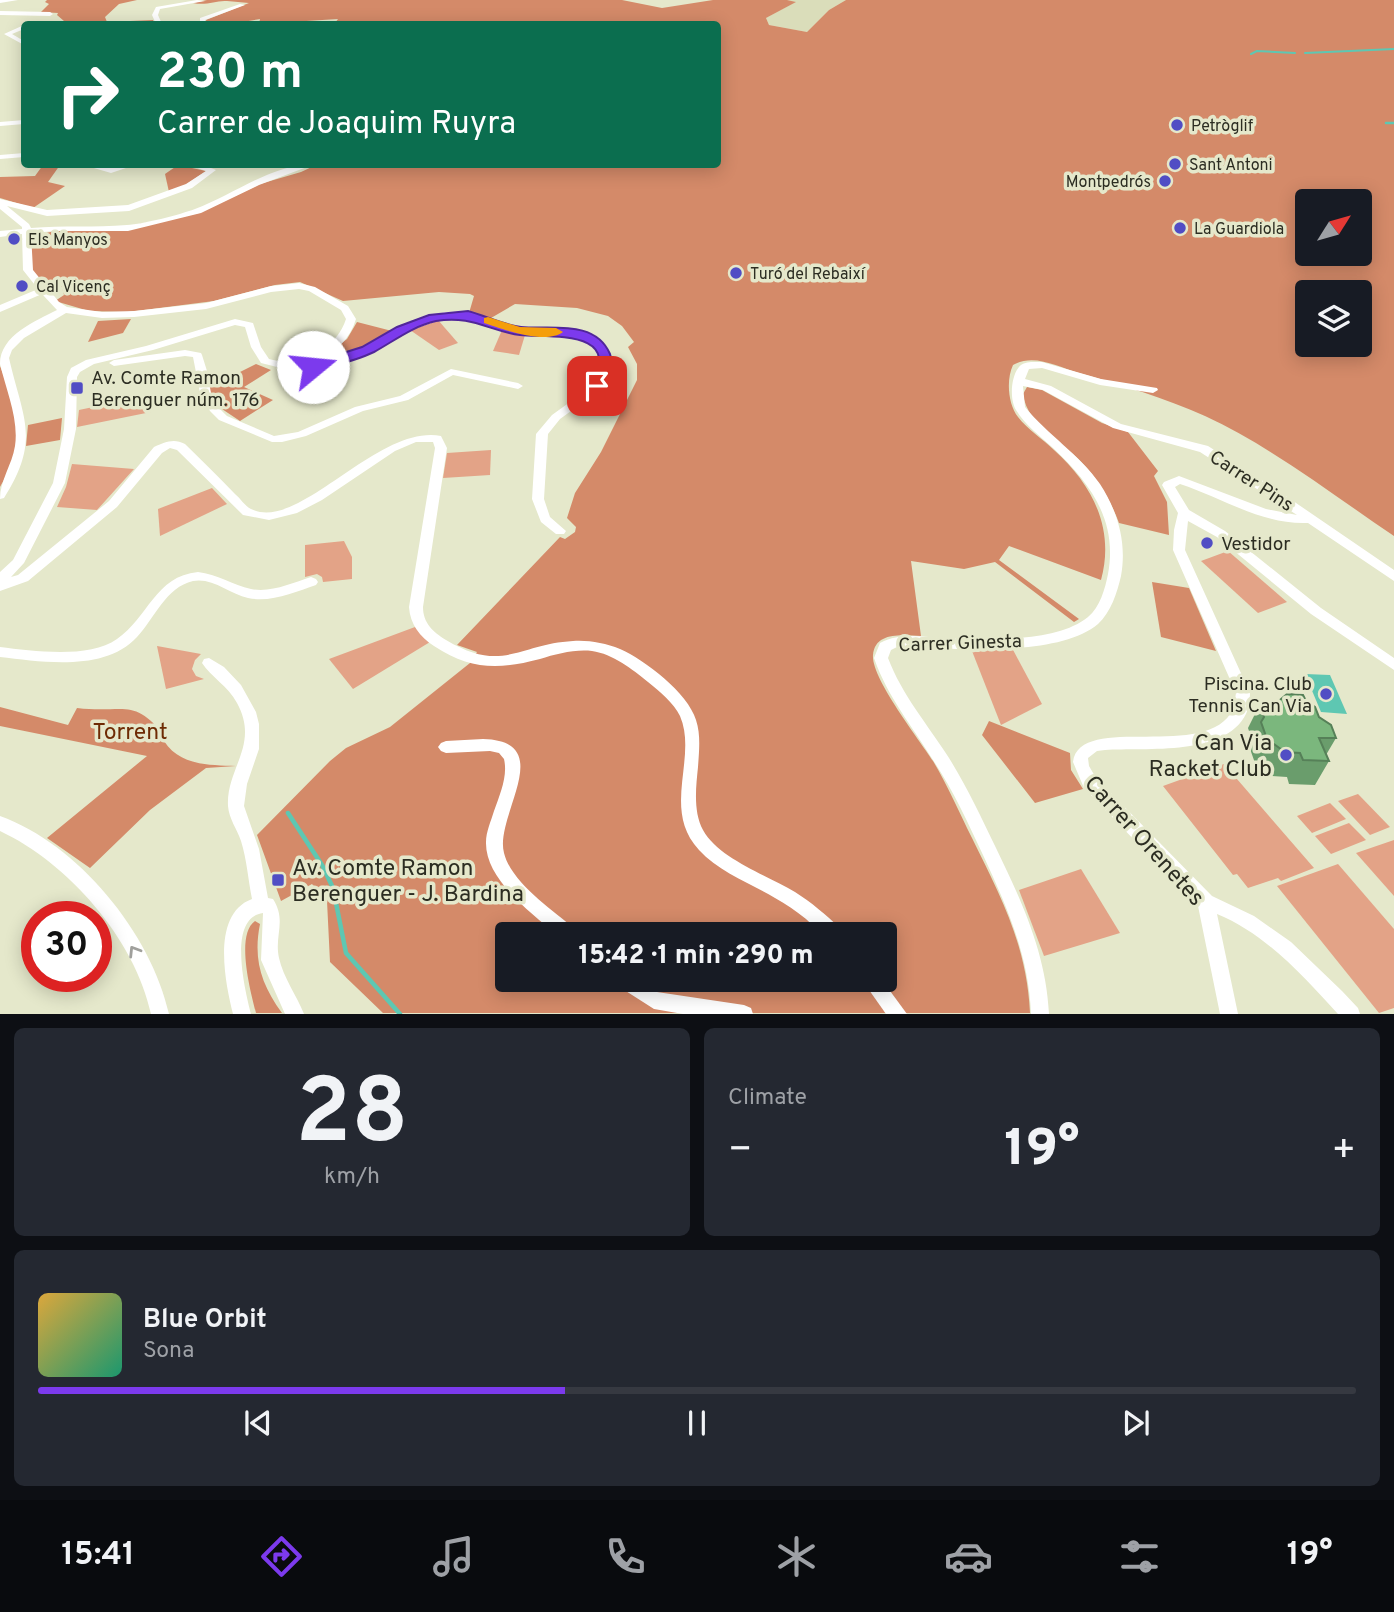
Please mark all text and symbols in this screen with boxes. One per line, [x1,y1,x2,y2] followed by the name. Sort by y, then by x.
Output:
[157,44,303,106] text: 230 m
[42,49,133,140] icon: right
[157,105,516,145] text: Carrer de Joaquim Ruyra
[1169,117,1185,133] marker: Petròglif
[1191,117,1254,137] place label: Petròglif
[1167,156,1183,172] marker: Sant Antoni
[1189,156,1273,176] place label: Sant Antoni
[1066,173,1151,193] place label: Montpedrós
[1157,173,1173,189] marker: Montpedrós
[1295,189,1372,266] north arrow
[1295,189,1372,357] map controls
[1172,220,1188,236] marker: La Guardiola
[1194,220,1284,240] place label: La Guardiola
[6,231,22,247] marker: Els Manyos
[28,231,108,251] place label: Els Manyos
[728,265,744,281] marker: Turó del Rebaixí
[750,265,867,285] place label: Turó del Rebaixí
[14,278,30,294] marker: Cal Vicenç
[36,278,111,298] place label: Cal Vicenç
[1295,280,1372,357] button: layers
[276,330,350,404] position arrow
[567,356,627,416] pin
[91,367,260,413] place label: Av. Comte Ramon Berenguer núm. 176
[578,367,616,405] icon: arrive
[69,380,85,396] marker: Av. Comte Ramon Berenguer núm. 176
[1204,446,1297,518] street label: Carrer Pins
[1221,533,1291,557] place label: Vestidor
[1199,535,1215,551] marker: Vestidor
[898,630,1022,658] street label: Carrer Ginesta
[1188,673,1312,719] place label: Piscina. Club Tennis Can Via
[1318,686,1334,702] marker: Piscina. Club Tennis Can Via
[92,719,168,748] park label: Torrent
[1148,730,1272,785] place label: Can Via Racket Club
[1278,747,1294,763] marker: Can Via Racket Club
[1077,770,1210,913] street label: Carrer Orenetes
[292,855,524,910] place label: Av. Comte Ramon Berenguer - J. Bardina
[270,872,286,888] marker: Av. Comte Ramon Berenguer - J. Bardina
[21,901,112,992] speed limit sign: 30
[579,940,813,973] text: 15:42 · 1 min · 290 m
[130,946,143,959] one-way arrow
[296,1060,408,1175] text: 28
[728,1084,807,1113] text: Climate
[1004,1118,1080,1184] text: 19°
[728,1127,753,1176] text: −
[1331,1127,1356,1176] text: +
[324,1163,380,1192] text: km/h
[143,1304,267,1337] text: Blue Orbit
[143,1337,194,1366] text: Sona
[239,1404,277,1442] icon: previous
[678,1404,716,1442] icon: pause
[1117,1404,1155,1442] icon: next
[257,1532,306,1581] icon: directions
[429,1532,478,1581] icon: music
[601,1532,650,1581] icon: phone
[772,1532,821,1581] icon: climate
[944,1532,993,1581] icon: car
[1115,1532,1164,1581] icon: filters
[61,1536,135,1576] text: 15:41
[1287,1536,1333,1576] text: 19°

